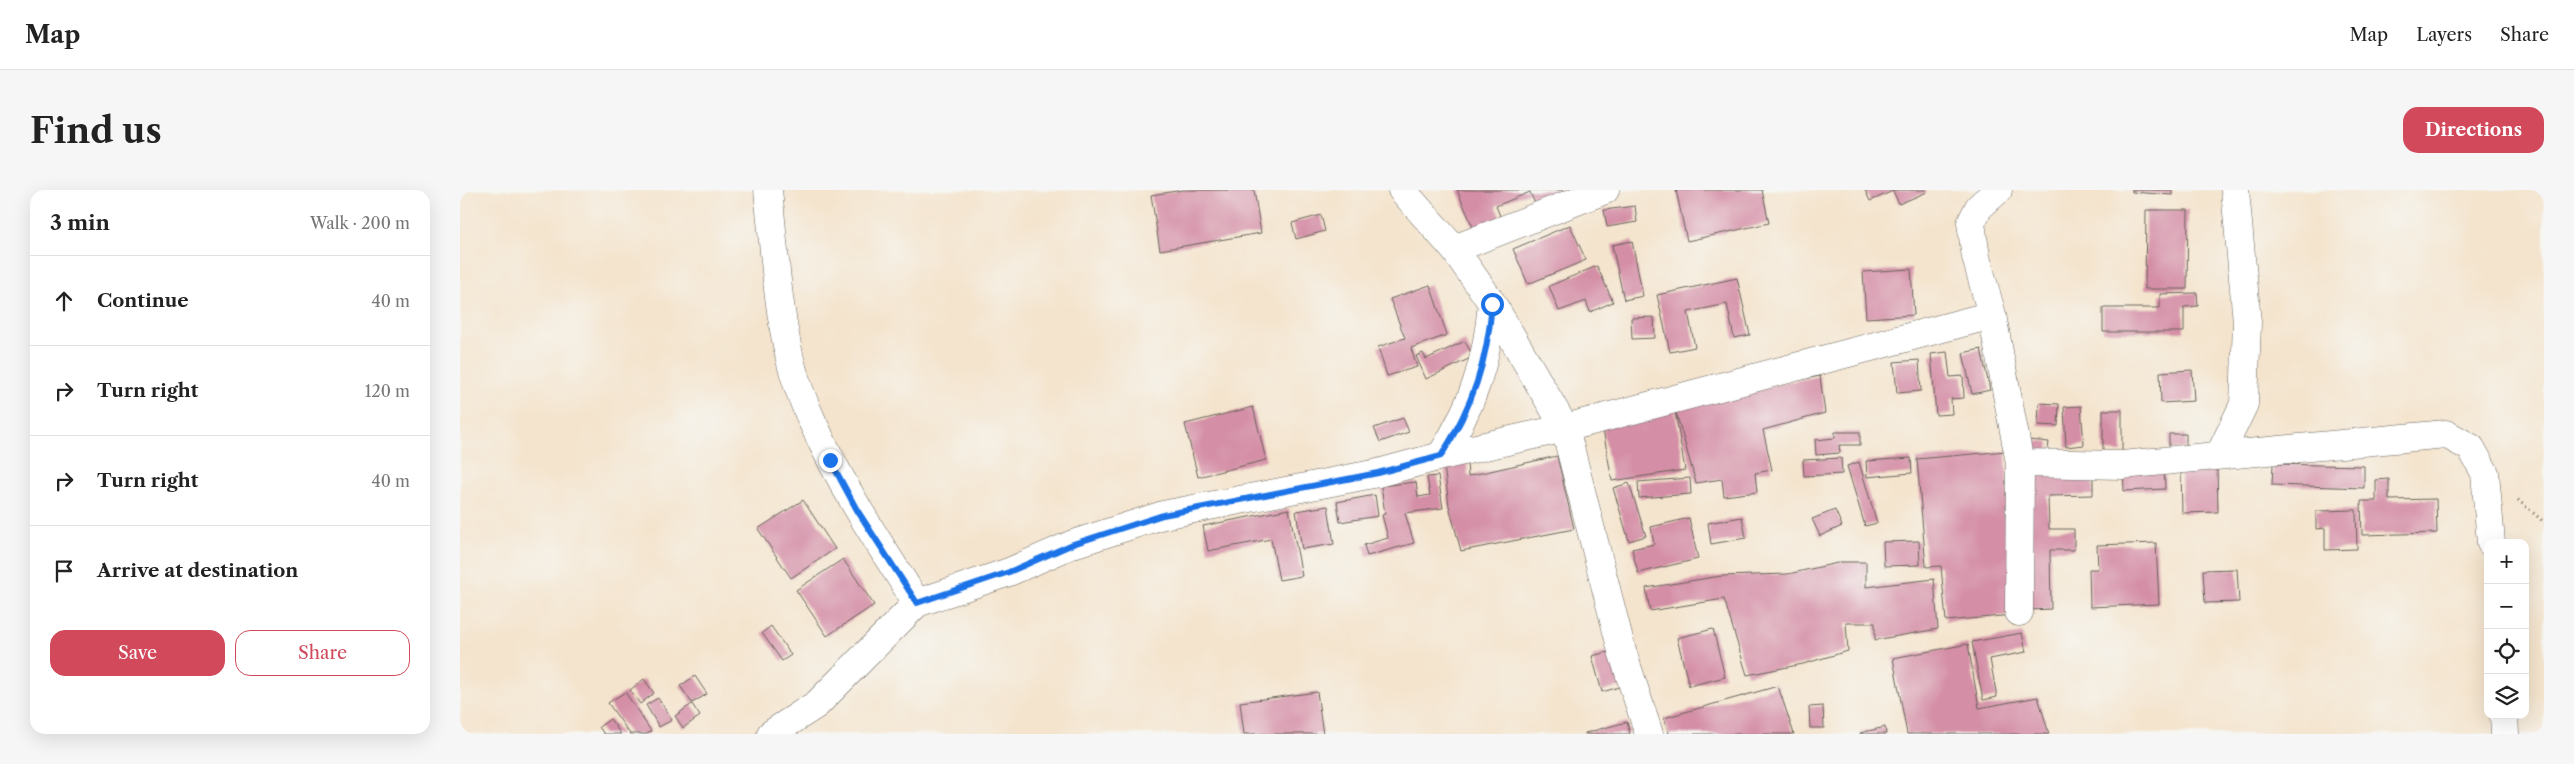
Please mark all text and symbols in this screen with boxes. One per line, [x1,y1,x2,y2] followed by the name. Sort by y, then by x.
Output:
[25,20,80,49] text: Map
[2350,24,2388,46] text: Map
[2416,24,2472,46] text: Layers
[2500,24,2549,46] text: Share
[2403,107,2544,153] button: Directions
[30,109,162,152] text: Find us
[50,210,110,235] text: 3 min
[310,213,410,233] text: Walk · 200 m
[50,287,78,315] icon: ahead
[97,289,189,312] text: Continue
[371,291,410,311] text: 40 m
[1481,293,1504,316] route start
[50,377,78,405] icon: right
[97,379,198,402] text: Turn right
[365,381,410,401] text: 120 m
[819,449,842,472] route end
[50,467,78,495] icon: right
[97,469,198,492] text: Turn right
[371,471,410,491] text: 40 m
[2484,539,2529,719] map controls
[2484,539,2529,584] button: +
[50,557,78,585] icon: arrive
[97,559,298,582] text: Arrive at destination
[2484,584,2529,629] button: −
[2484,629,2529,674] button: locate
[50,630,225,676] button: Save
[235,630,410,676] button: Share
[2484,674,2529,719] button: layers

